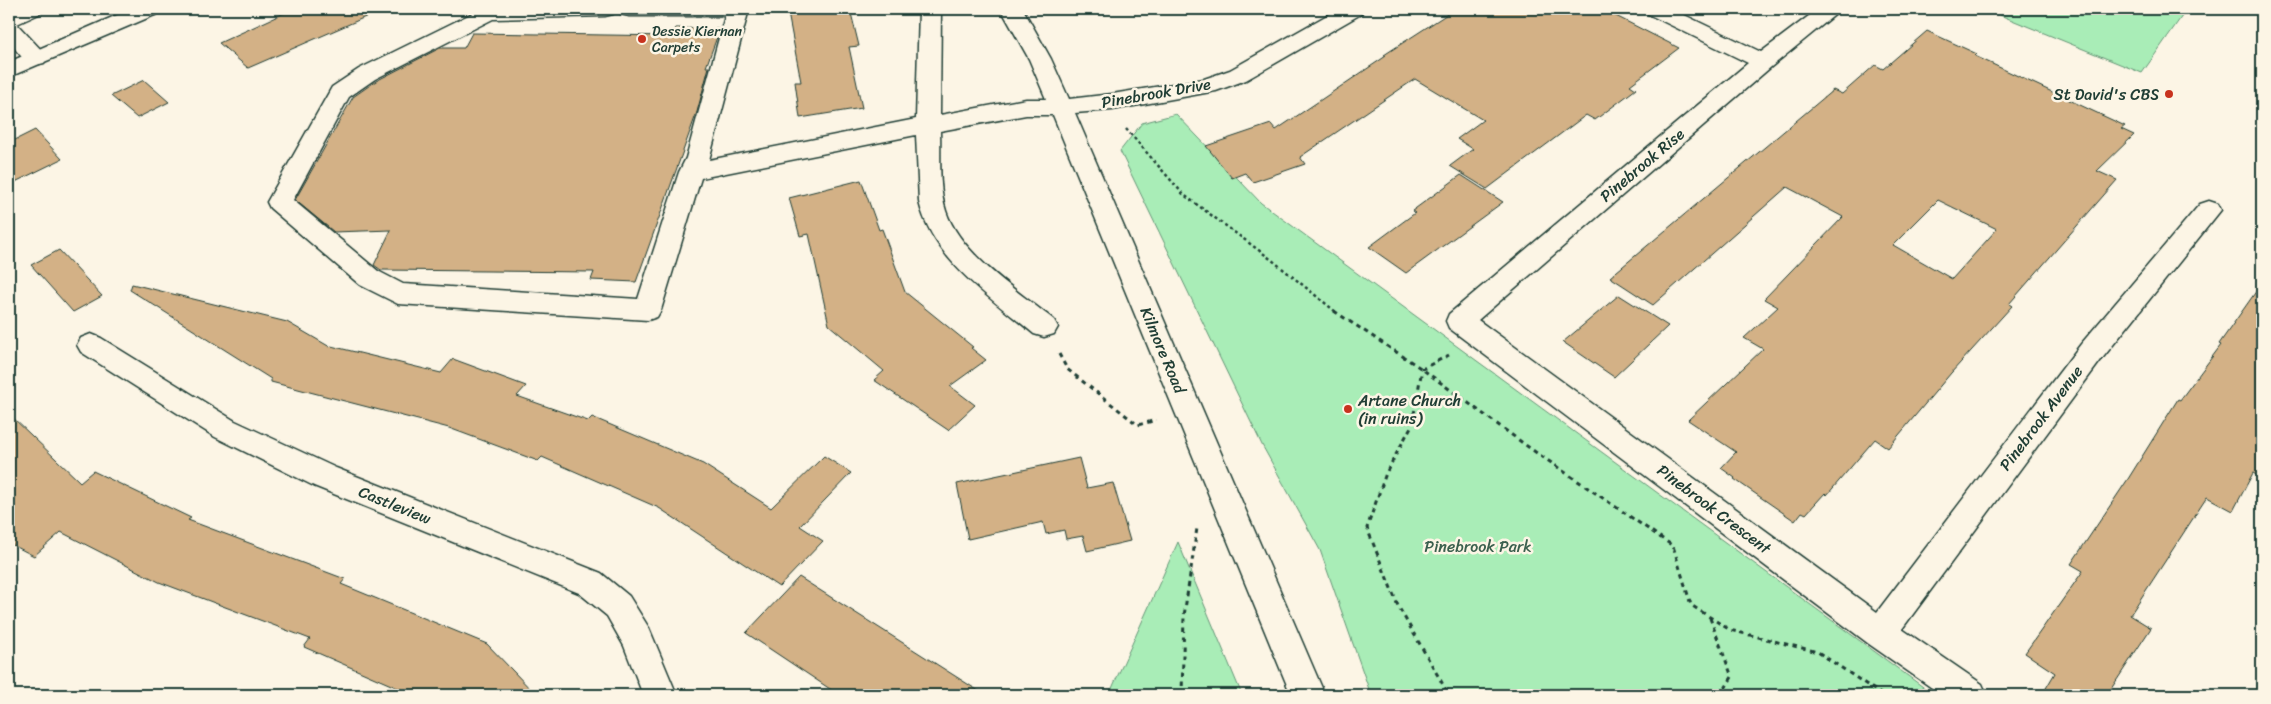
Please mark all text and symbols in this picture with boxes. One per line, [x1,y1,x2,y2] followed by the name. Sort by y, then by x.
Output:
[652,19,743,60] place label: Dessie Kiernan Carpets
[636,33,648,45] marker: Dessie Kiernan Carpets
[1099,69,1213,117] street label: Pinebrook Drive
[2054,80,2159,109] place label: St David's CBS
[2163,88,2175,100] marker: St David's CBS
[1593,120,1691,210] street label: Pinebrook Rise
[1132,302,1195,399] street label: Kilmore Road
[1991,359,2091,477] street label: Pinebrook Avenue
[1357,386,1461,433] place label: Artane Church (in ruins)
[1342,403,1354,415] marker: Artane Church (in ruins)
[1651,456,1778,562] street label: Pinebrook Crescent
[354,477,436,533] street label: Castleview
[1424,532,1532,561] park label: Pinebrook Park

